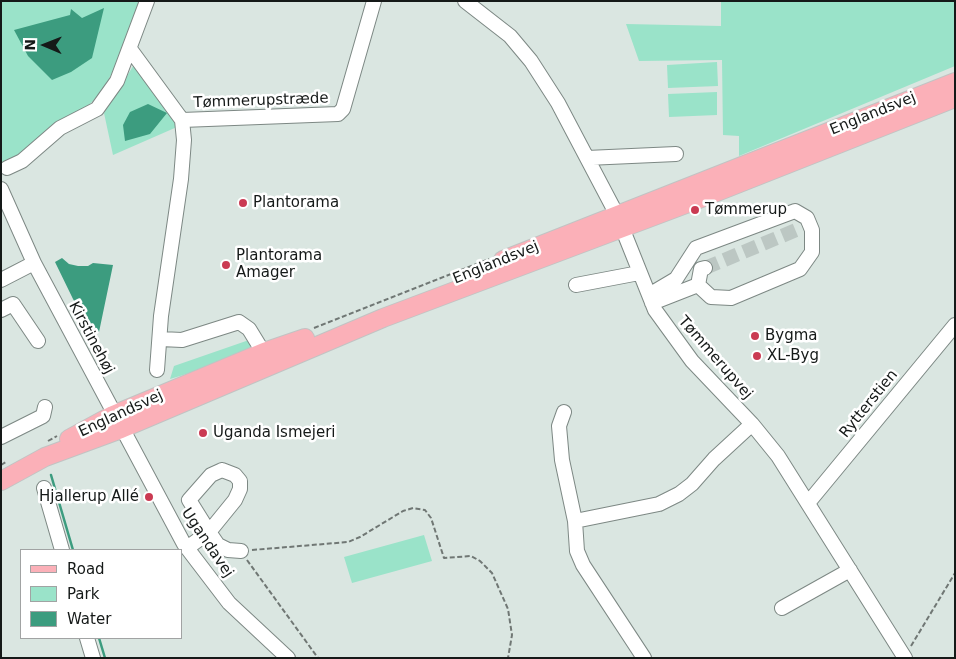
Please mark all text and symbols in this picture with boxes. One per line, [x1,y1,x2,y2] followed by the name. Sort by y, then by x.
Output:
[20,20,70,70] north arrow
[22,39,38,51] text: N
[827,89,919,139] street label: Englandsvej
[193,90,329,112] street label: Tømmerupstræde
[253,194,339,212] place label: Plantorama
[237,197,249,209] marker: Plantorama
[705,201,787,219] place label: Tømmerup
[689,204,701,216] marker: Tømmerup
[450,238,542,288] street label: Englandsvej
[236,247,322,282] place label: Plantorama Amager
[220,259,232,271] marker: Plantorama Amager
[64,299,118,377] street label: Kirstinehøj
[674,313,756,403] street label: Tømmerupvej
[765,327,817,345] place label: Bygma
[749,330,761,342] marker: Bygma
[767,347,819,365] place label: XL-Byg
[751,350,763,362] marker: XL-Byg
[836,366,902,442] street label: Rytterstien
[76,387,166,441] street label: Englandsvej
[213,424,335,442] place label: Uganda Ismejeri
[197,427,209,439] marker: Uganda Ismejeri
[39,488,139,506] place label: Hjallerup Allé
[143,491,155,503] marker: Hjallerup Allé
[177,505,237,581] street label: Ugandavej
[20,549,182,639] legend
[67,560,105,578] text: Road
[67,585,99,603] text: Park
[67,610,111,628] text: Water

